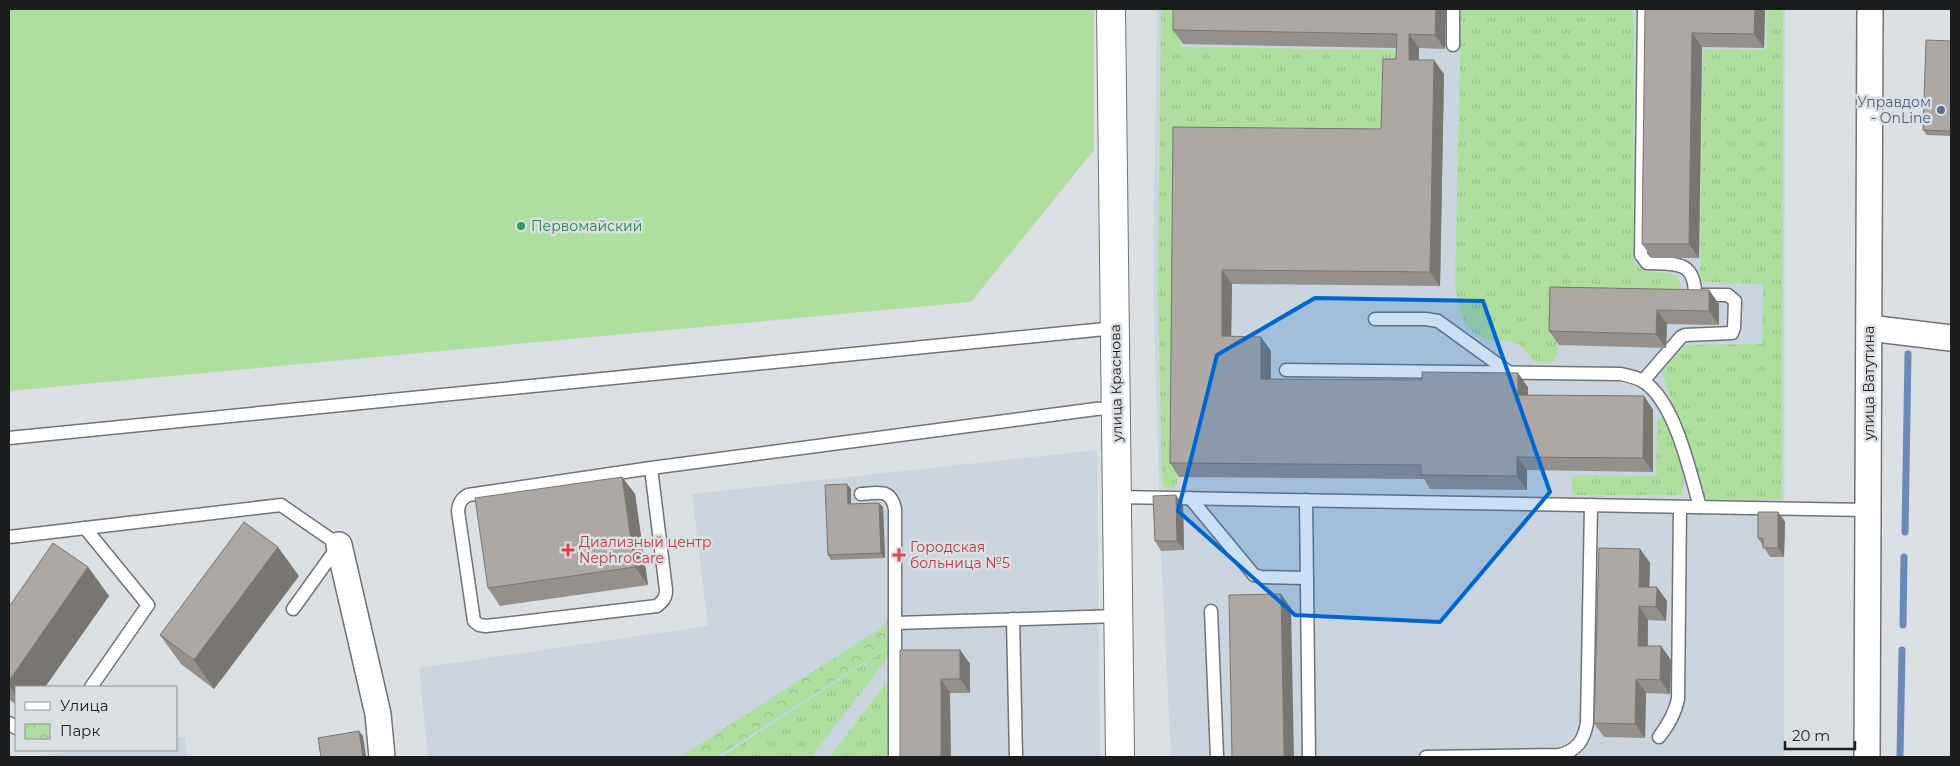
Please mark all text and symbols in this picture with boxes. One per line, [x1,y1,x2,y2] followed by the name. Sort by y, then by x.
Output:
[1857,93,1931,127] place label: Управдом - OnLine
[1935,104,1947,116] marker: Управдом - OnLine
[531,217,642,235] place label: Первомайский
[515,220,527,232] marker: Первомайский
[1106,324,1126,443] street label: улица Краснова
[1860,326,1878,441] street label: улица Ватутина
[579,533,712,567] place label: Диализный центр NephroCare
[910,538,1010,572] place label: Городская больница №5
[561,543,575,557] marker: Диализный центр NephroCare
[892,548,906,562] marker: Городская больница №5
[15,686,178,751] legend
[60,696,108,715] text: Улица
[1785,718,1855,750] scale bar
[60,721,100,740] text: Парк
[1792,726,1830,745] text: 20 m

